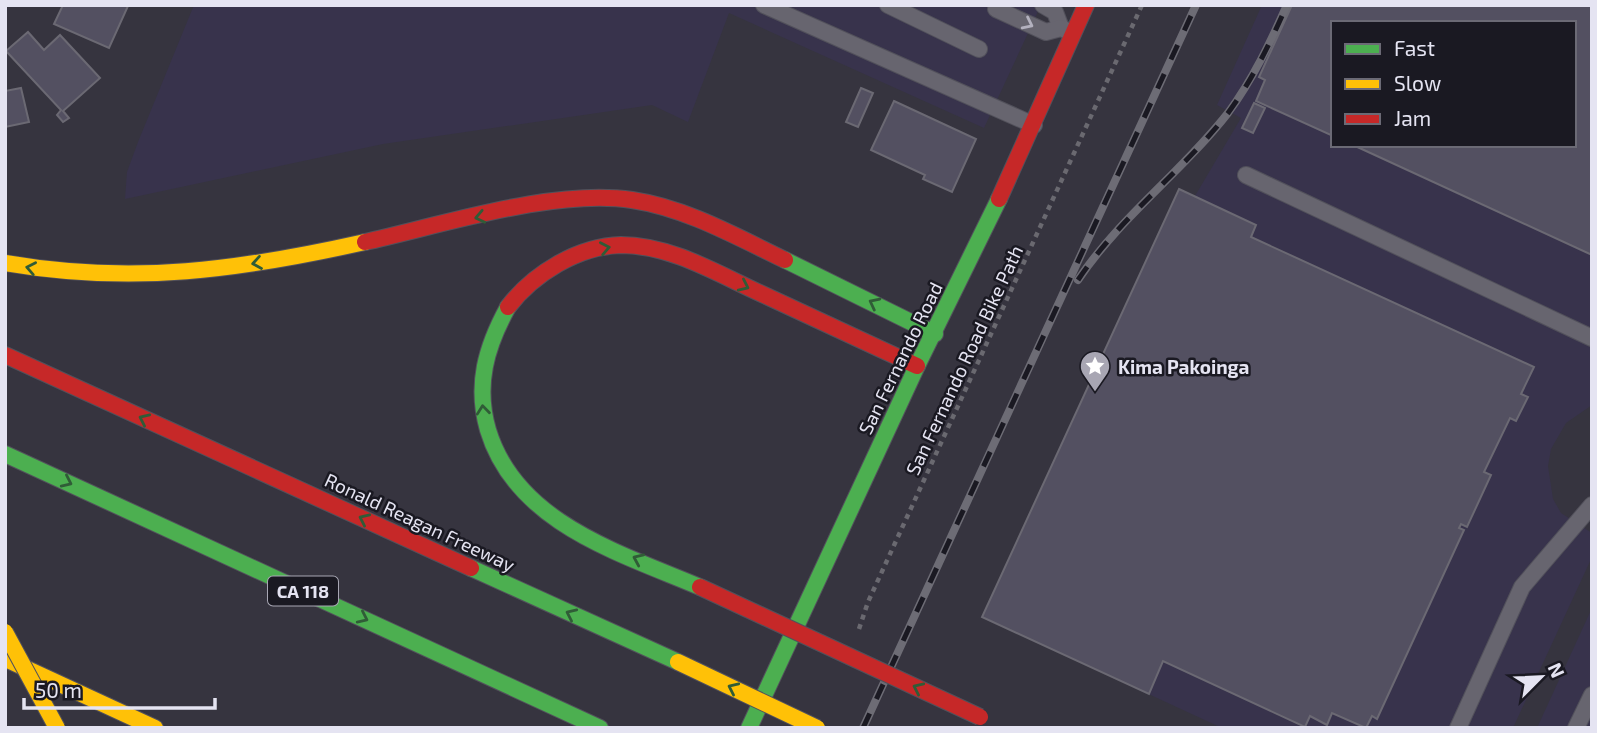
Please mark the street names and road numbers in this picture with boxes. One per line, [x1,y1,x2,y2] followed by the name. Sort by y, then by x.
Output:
[901,242,1027,478] street label: San Fernando Road Bike Path
[853,278,947,438] street label: San Fernando Road
[321,468,519,576] street label: Ronald Reagan Freeway
[268,576,338,606] road number: CA 118

